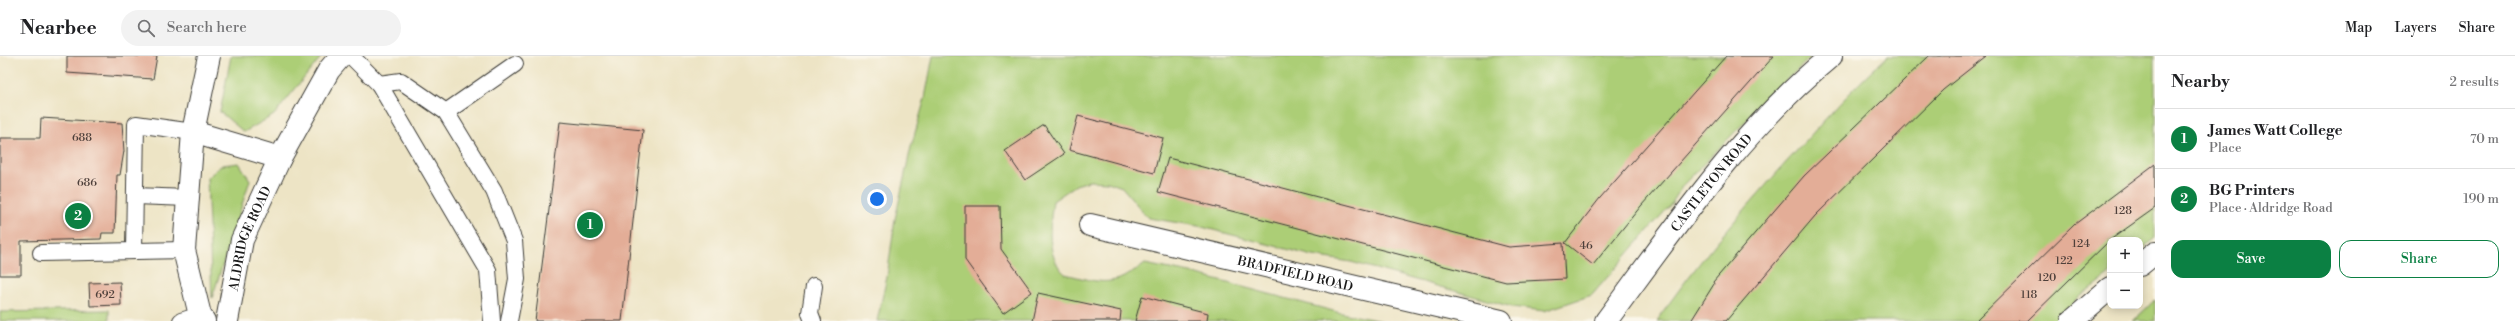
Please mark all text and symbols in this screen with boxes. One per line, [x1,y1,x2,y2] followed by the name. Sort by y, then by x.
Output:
[121,10,401,46] search box
[20,16,97,40] text: Nearbee
[135,17,157,39] icon: search
[167,18,247,37] text: Search here
[2345,19,2372,37] text: Map
[2394,19,2437,37] text: Layers
[2459,19,2495,37] text: Share
[2171,71,2230,93] text: Nearby
[2450,74,2499,90] text: 2 results
[2209,121,2343,140] text: James Watt College
[72,131,92,145] house number: 688
[1668,131,1756,235] street label: CASTLETON ROAD
[2181,131,2187,147] text: 1
[2470,131,2499,147] text: 70 m
[2209,140,2241,156] text: Place
[77,176,97,190] house number: 686
[2209,181,2294,200] text: BG Printers
[226,184,275,293] street label: ALDRIDGE ROAD
[867,189,887,209] your location
[2180,191,2188,207] text: 2
[2463,191,2499,207] text: 190 m
[2209,200,2333,216] text: Place · Aldridge Road
[65,201,91,231] pin: 2
[2114,204,2132,218] house number: 128
[577,210,603,240] pin: 1
[2072,237,2090,251] house number: 124
[2107,237,2143,309] map controls
[2107,237,2143,273] button: +
[1579,239,1593,253] house number: 46
[2171,240,2331,278] button: Save
[2339,240,2499,278] button: Share
[1235,252,1355,295] street label: BRADFIELD ROAD
[2055,254,2073,268] house number: 122
[2038,271,2056,285] house number: 120
[2107,273,2143,309] button: −
[95,288,115,302] house number: 692
[2021,288,2037,302] house number: 118

